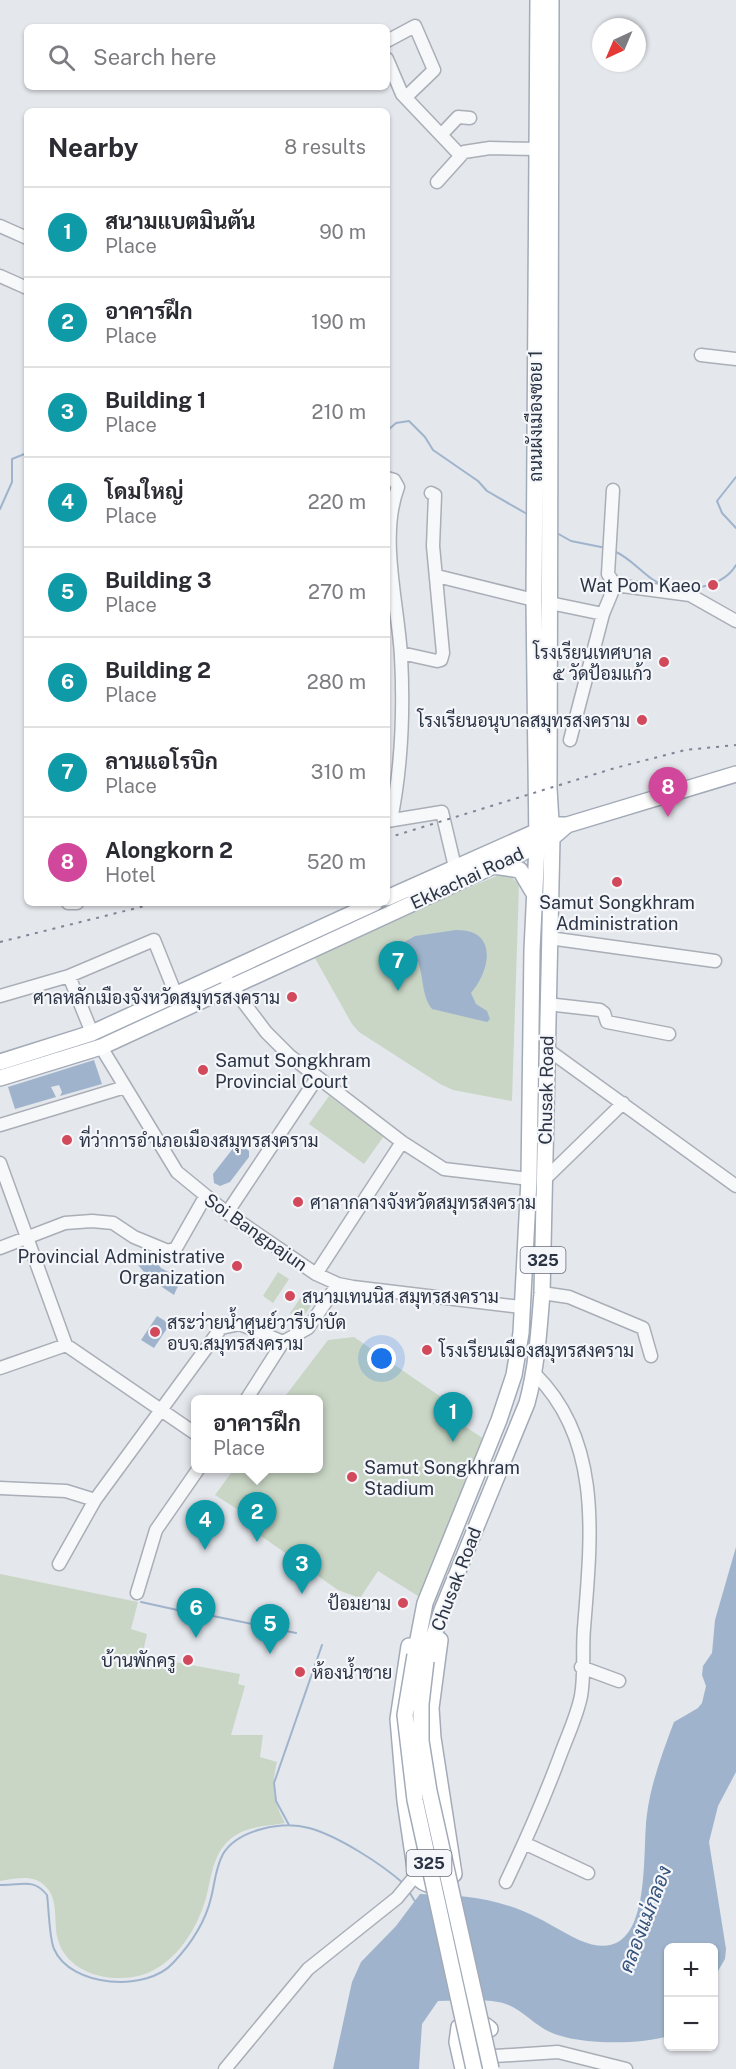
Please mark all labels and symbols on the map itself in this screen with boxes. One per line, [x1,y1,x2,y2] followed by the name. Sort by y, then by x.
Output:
[592,18,646,72] north arrow
[524,350,546,482] street label: ถนนผังเมืองซอย 1
[580,575,701,596] place label: Wat Pom Kaeo
[706,578,720,592] marker: Wat Pom Kaeo
[532,640,652,684] place label: โรงเรียนเทศบาล ๕ วัดป้อมแก้ว
[657,655,671,669] marker: โรงเรียนเทศบาล ๕ วัดป้อมแก้ว
[416,708,630,733] place label: โรงเรียนอนุบาลสมุทรสงคราม
[635,713,649,727] marker: โรงเรียนอนุบาลสมุทรสงคราม
[648,768,688,817] pin: 8
[407,843,527,913] street label: Ekkachai Road
[610,875,624,889] marker: Samut Songkhram Administration
[539,892,695,934] place label: Samut Songkhram Administration
[378,942,418,991] pin: 7
[33,986,280,1010] place label: ศาลหลักเมืองจังหวัดสมุทรสงคราม
[285,990,299,1004] marker: ศาลหลักเมืองจังหวัดสมุทรสงคราม
[535,1035,557,1145] street label: Chusak Road
[215,1050,371,1092] place label: Samut Songkhram Provincial Court
[196,1063,210,1077] marker: Samut Songkhram Provincial Court
[79,1125,318,1153] place label: ที่ว่าการอำเภอเมืองสมุทรสงคราม
[60,1133,74,1147] marker: ที่ว่าการอำเภอเมืองสมุทรสงคราม
[200,1189,312,1275] street label: Soi Bangpajun
[310,1192,536,1215] place label: ศาลากลางจังหวัดสมุทรสงคราม
[291,1195,305,1209] marker: ศาลากลางจังหวัดสมุทรสงคราม
[18,1246,225,1288] place label: Provincial Administrative Organization
[520,1247,566,1273] road number: 325
[230,1259,244,1273] marker: Provincial Administrative Organization
[302,1286,499,1309] place label: สนามเทนนิส สมุทรสงคราม
[283,1289,297,1303] marker: สนามเทนนิส สมุทรสงคราม
[167,1307,346,1356] place label: สระว่ายน้ำศูนย์วารีบำบัด อบจ.สมุทรสงคราม
[148,1325,162,1339] marker: สระว่ายน้ำศูนย์วารีบำบัด อบจ.สมุทรสงคราม
[438,1338,634,1363] place label: โรงเรียนเมืองสมุทรสงคราม
[420,1343,434,1357] marker: โรงเรียนเมืองสมุทรสงคราม
[367,1344,396,1373] your location
[434,1392,472,1442] pin: 1
[364,1457,520,1499] place label: Samut Songkhram Stadium
[345,1470,359,1484] marker: Samut Songkhram Stadium
[238,1492,276,1542] pin: 2
[186,1500,224,1550] pin: 4
[427,1524,485,1634] street label: Chusak Road
[282,1544,322,1594] pin: 3
[176,1588,216,1638] pin: 6
[328,1593,391,1614] place label: ป้อมยาม
[396,1596,410,1610] marker: ป้อมยาม
[250,1604,290,1654] pin: 5
[101,1649,176,1674] place label: บ้านพักครู
[181,1653,195,1667] marker: บ้านพักครู
[312,1657,392,1683] place label: ห้องน้ำชาย
[293,1665,307,1679] marker: ห้องน้ำชาย
[406,1850,452,1876] road number: 325
[614,1862,676,1976] water label: คลองแม่กลอง

